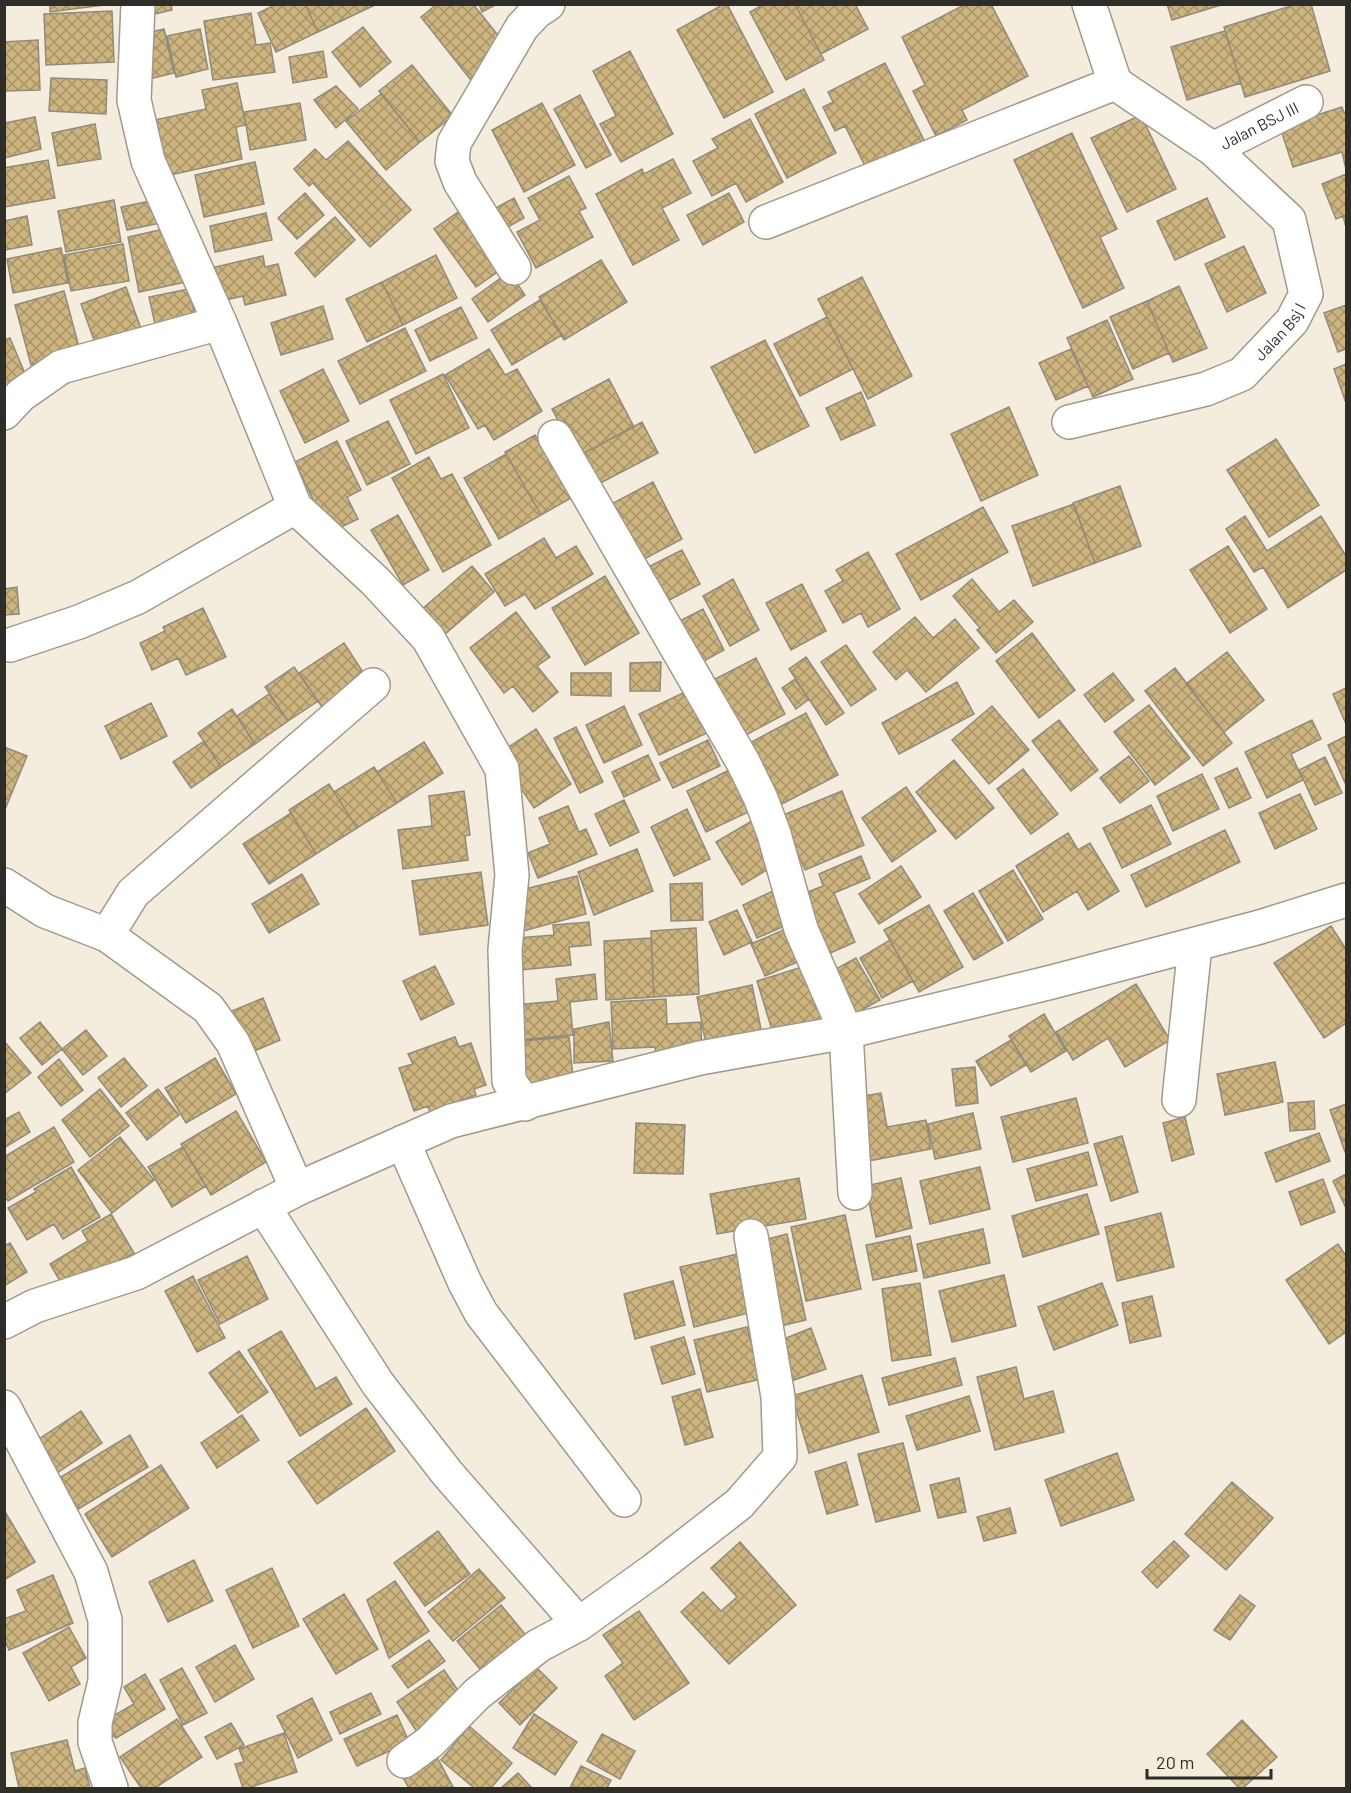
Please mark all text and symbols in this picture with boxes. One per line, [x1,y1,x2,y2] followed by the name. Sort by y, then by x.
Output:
[1217,97,1302,153] street label: Jalan BSJ III
[1250,299,1309,364] street label: Jalan Bsj I
[1147,1742,1272,1780] scale bar
[1156,1751,1194,1773] text: 20 m

